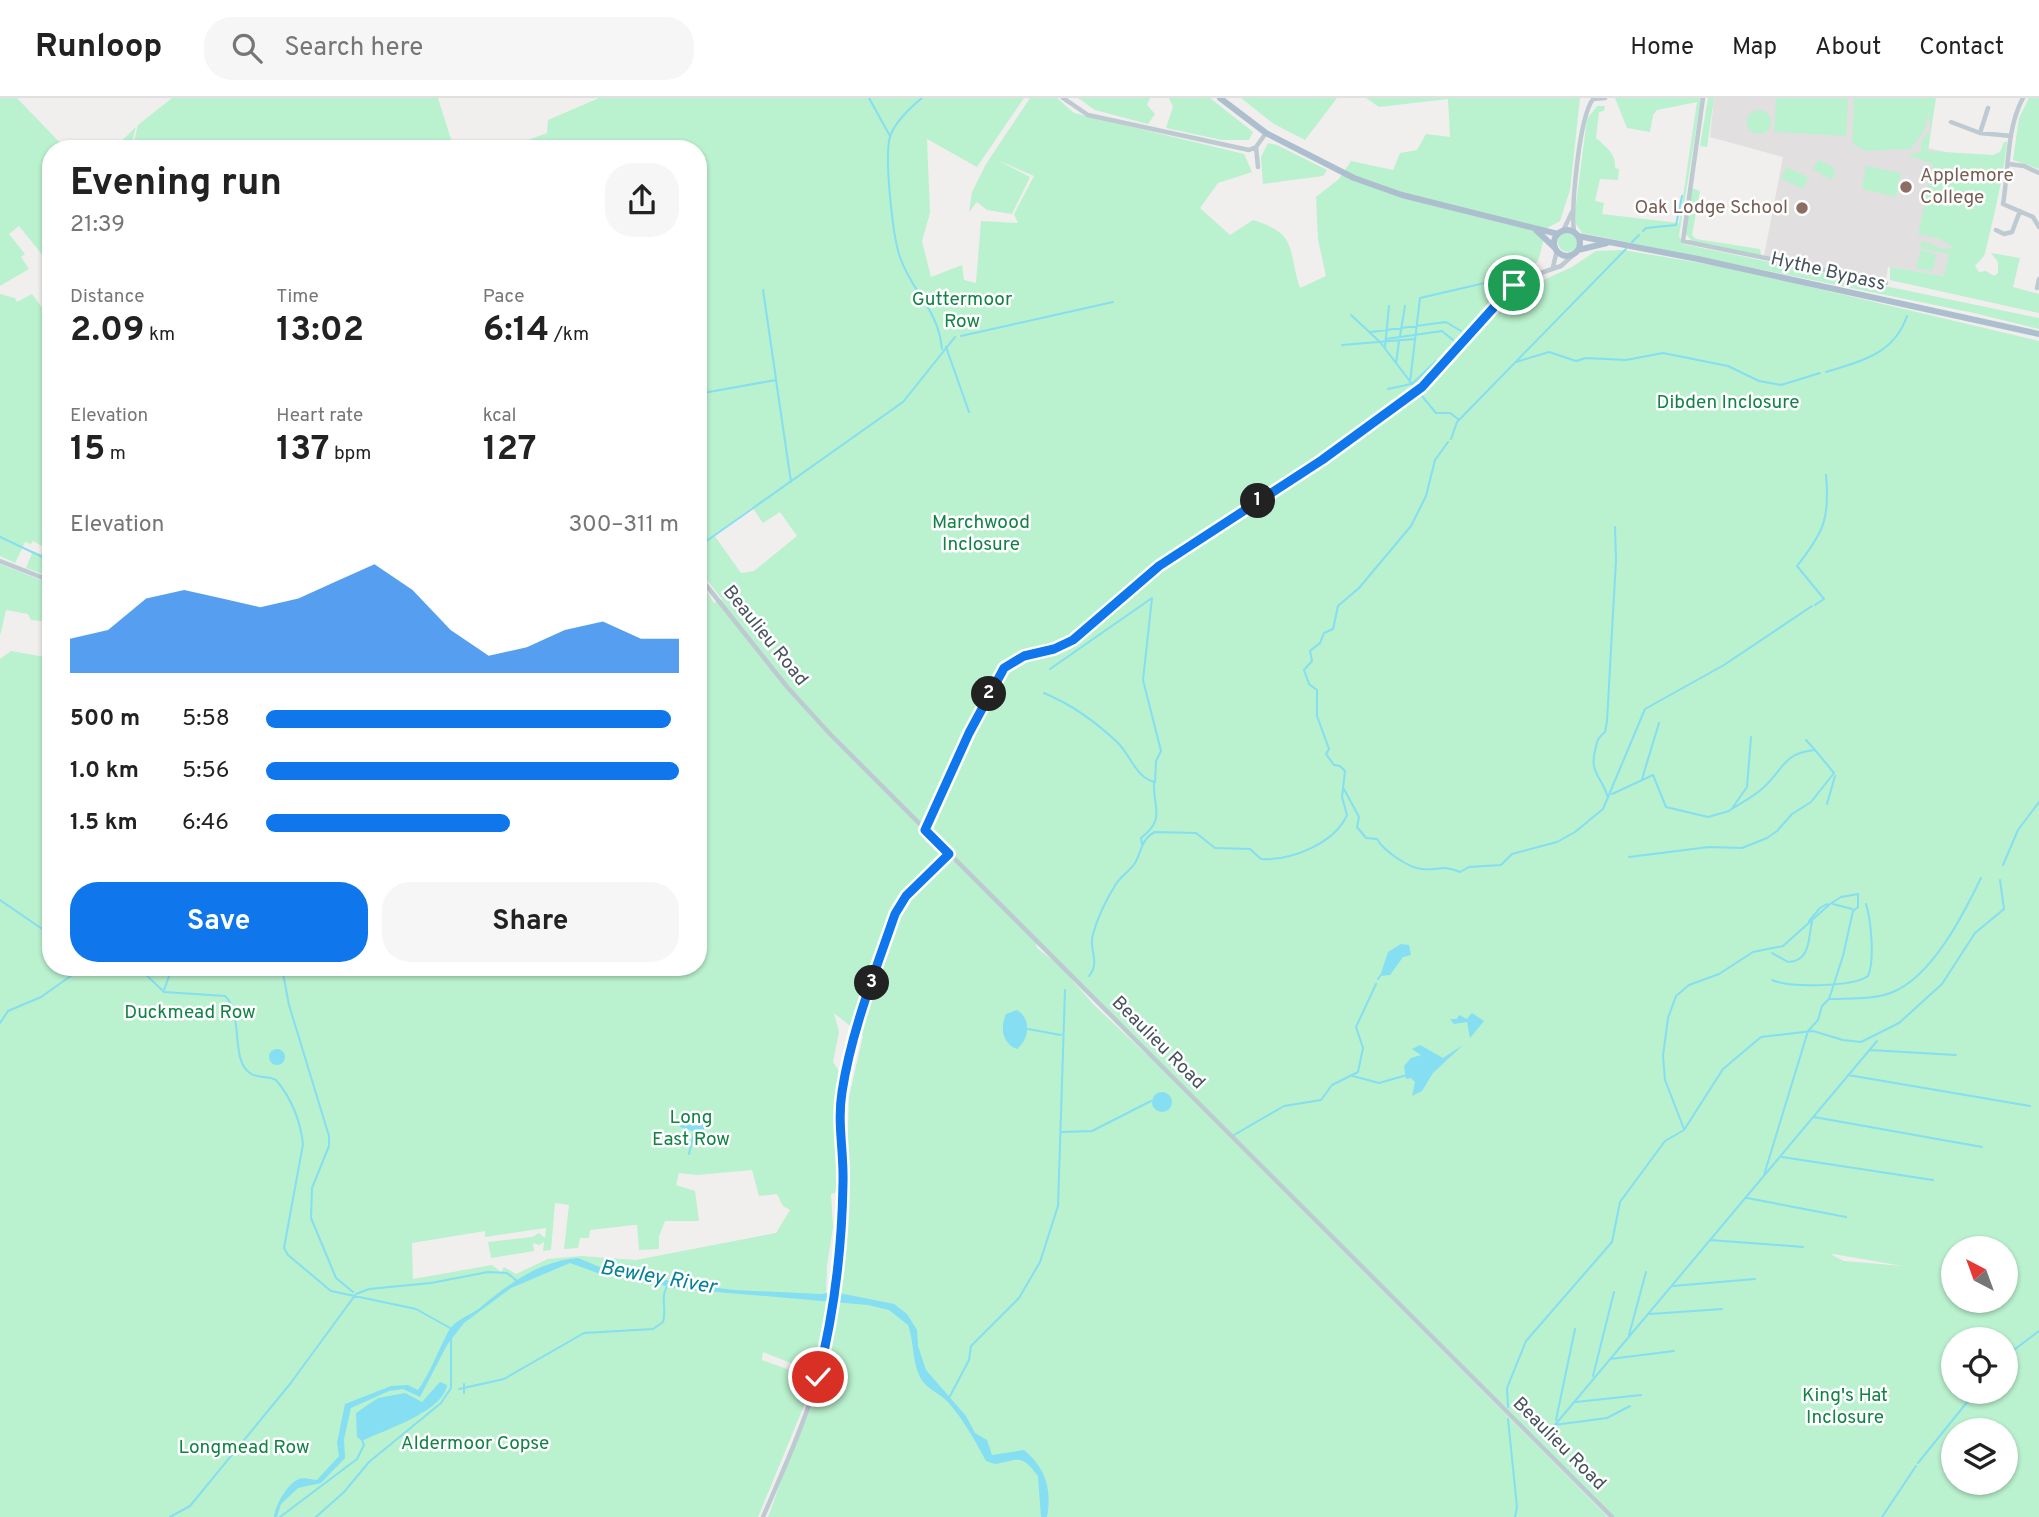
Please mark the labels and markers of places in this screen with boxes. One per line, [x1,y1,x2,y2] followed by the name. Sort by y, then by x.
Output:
[1920,164,2014,210] place label: Applemore College
[1898,179,1914,195] marker: Applemore College
[1634,196,1788,220] place label: Oak Lodge School
[1794,200,1810,216] marker: Oak Lodge School
[1484,255,1544,315] pin
[1240,484,1276,518] pin: 1
[972,676,1006,712] pin: 2
[854,966,890,1001] pin: 3
[788,1347,848,1407] pin

